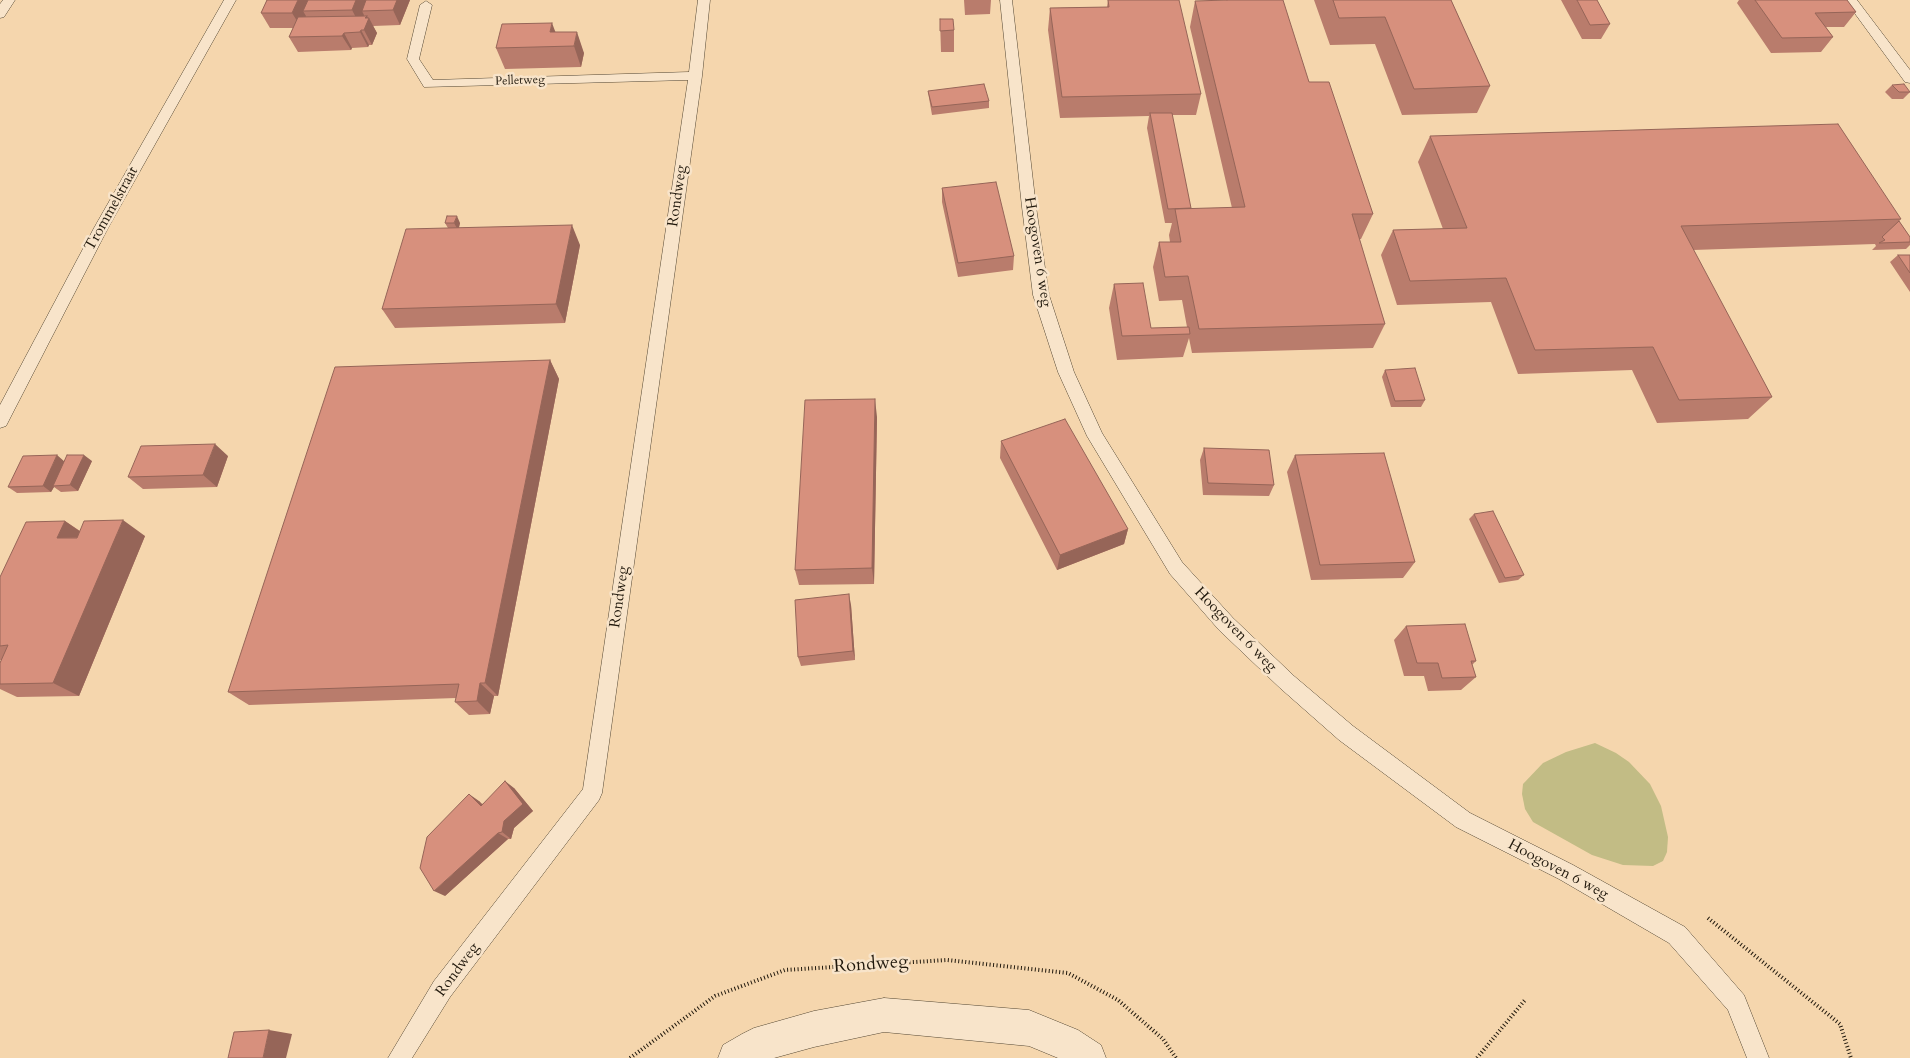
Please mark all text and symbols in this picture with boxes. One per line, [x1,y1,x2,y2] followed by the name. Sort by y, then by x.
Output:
[495,73,545,89] street label: Pelletweg
[81,164,143,254] street label: Trommelstraat
[665,164,691,228] street label: Rondweg
[1019,196,1055,308] street label: Hoogoven 6 weg
[607,565,633,629] street label: Rondweg
[1190,584,1280,676] street label: Hoogoven 6 weg
[1505,836,1611,904] street label: Hoogoven 6 weg
[432,940,484,1000] street label: Rondweg
[833,952,909,978] street label: Rondweg

